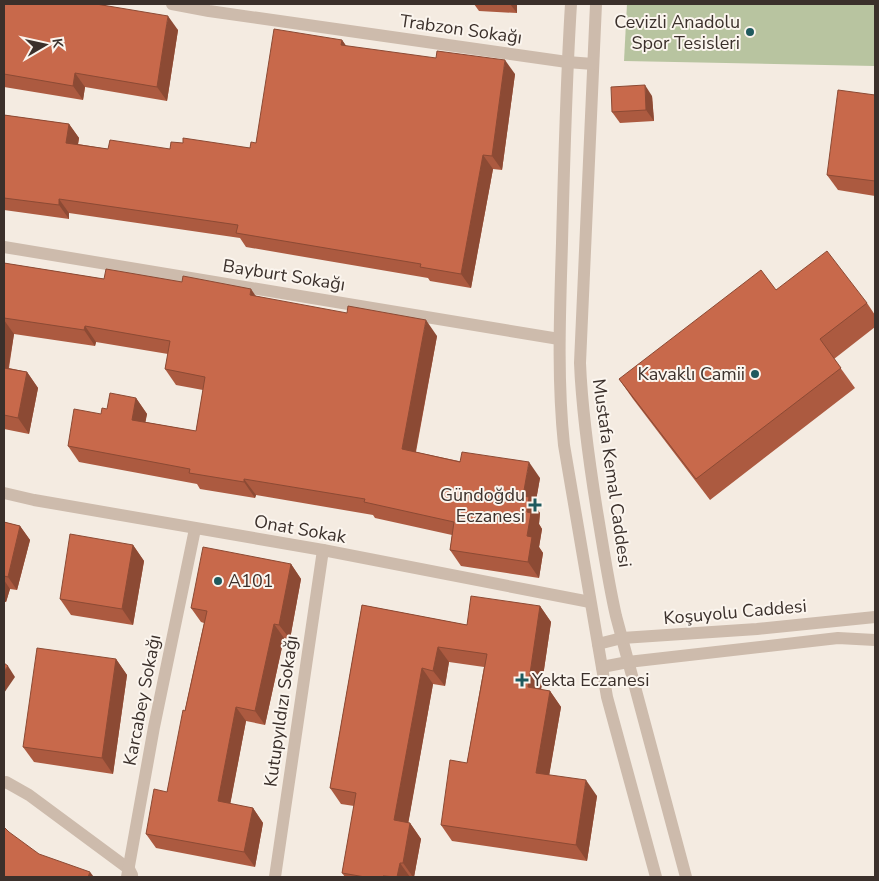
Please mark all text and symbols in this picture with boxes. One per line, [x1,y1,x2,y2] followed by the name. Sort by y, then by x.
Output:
[398,9,524,49] street label: Trabzon Sokağı
[614,10,740,55] place label: Cevizli Anadolu Spor Tesisleri
[20,20,70,70] north arrow
[744,26,756,38] marker: Cevizli Anadolu Spor Tesisleri
[47,37,68,50] text: K
[221,253,347,297] street label: Bayburt Sokağı
[637,362,745,386] place label: Kavaklı Camii
[749,368,761,380] marker: Kavaklı Camii
[587,377,637,569] street label: Mustafa Kemal Caddesi
[440,483,525,528] place label: Gündoğdu Eczanesi
[529,499,541,511] marker: Gündoğdu Eczanesi
[252,509,349,549] street label: Onat Sokak
[228,569,274,593] place label: A101
[212,575,224,587] marker: A101
[662,594,808,630] street label: Koşuyolu Caddesi
[118,632,166,768] street label: Karcabey Sokağı
[258,634,304,788] street label: Kutupyıldızı Sokağı
[531,668,649,692] place label: Yekta Eczanesi
[516,674,528,686] marker: Yekta Eczanesi

